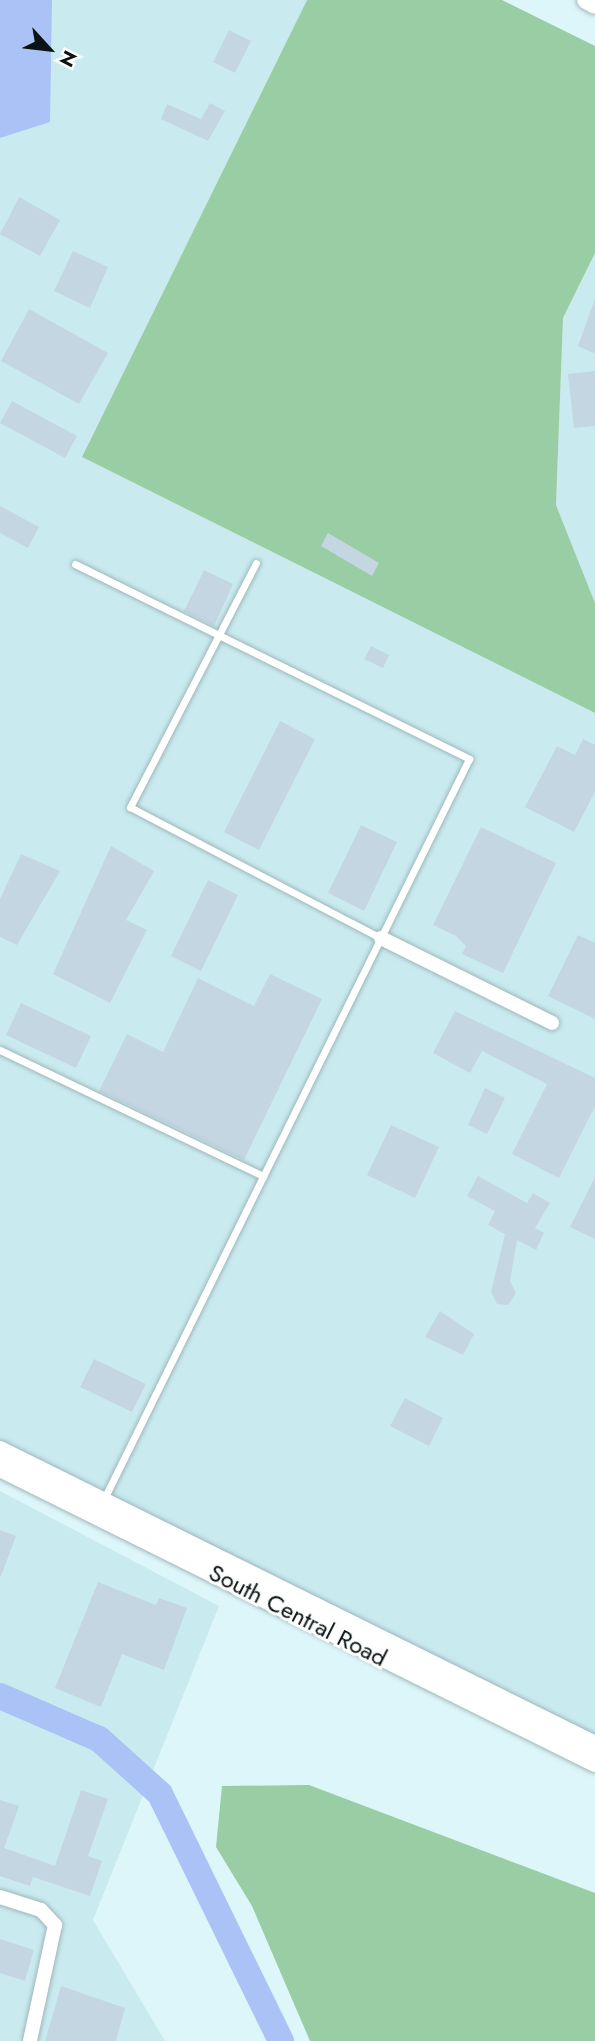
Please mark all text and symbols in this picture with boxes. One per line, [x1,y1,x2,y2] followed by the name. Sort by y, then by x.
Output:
[14,14,84,84] north arrow
[53,46,84,72] text: N
[204,1558,392,1672] street label: South Central Road

